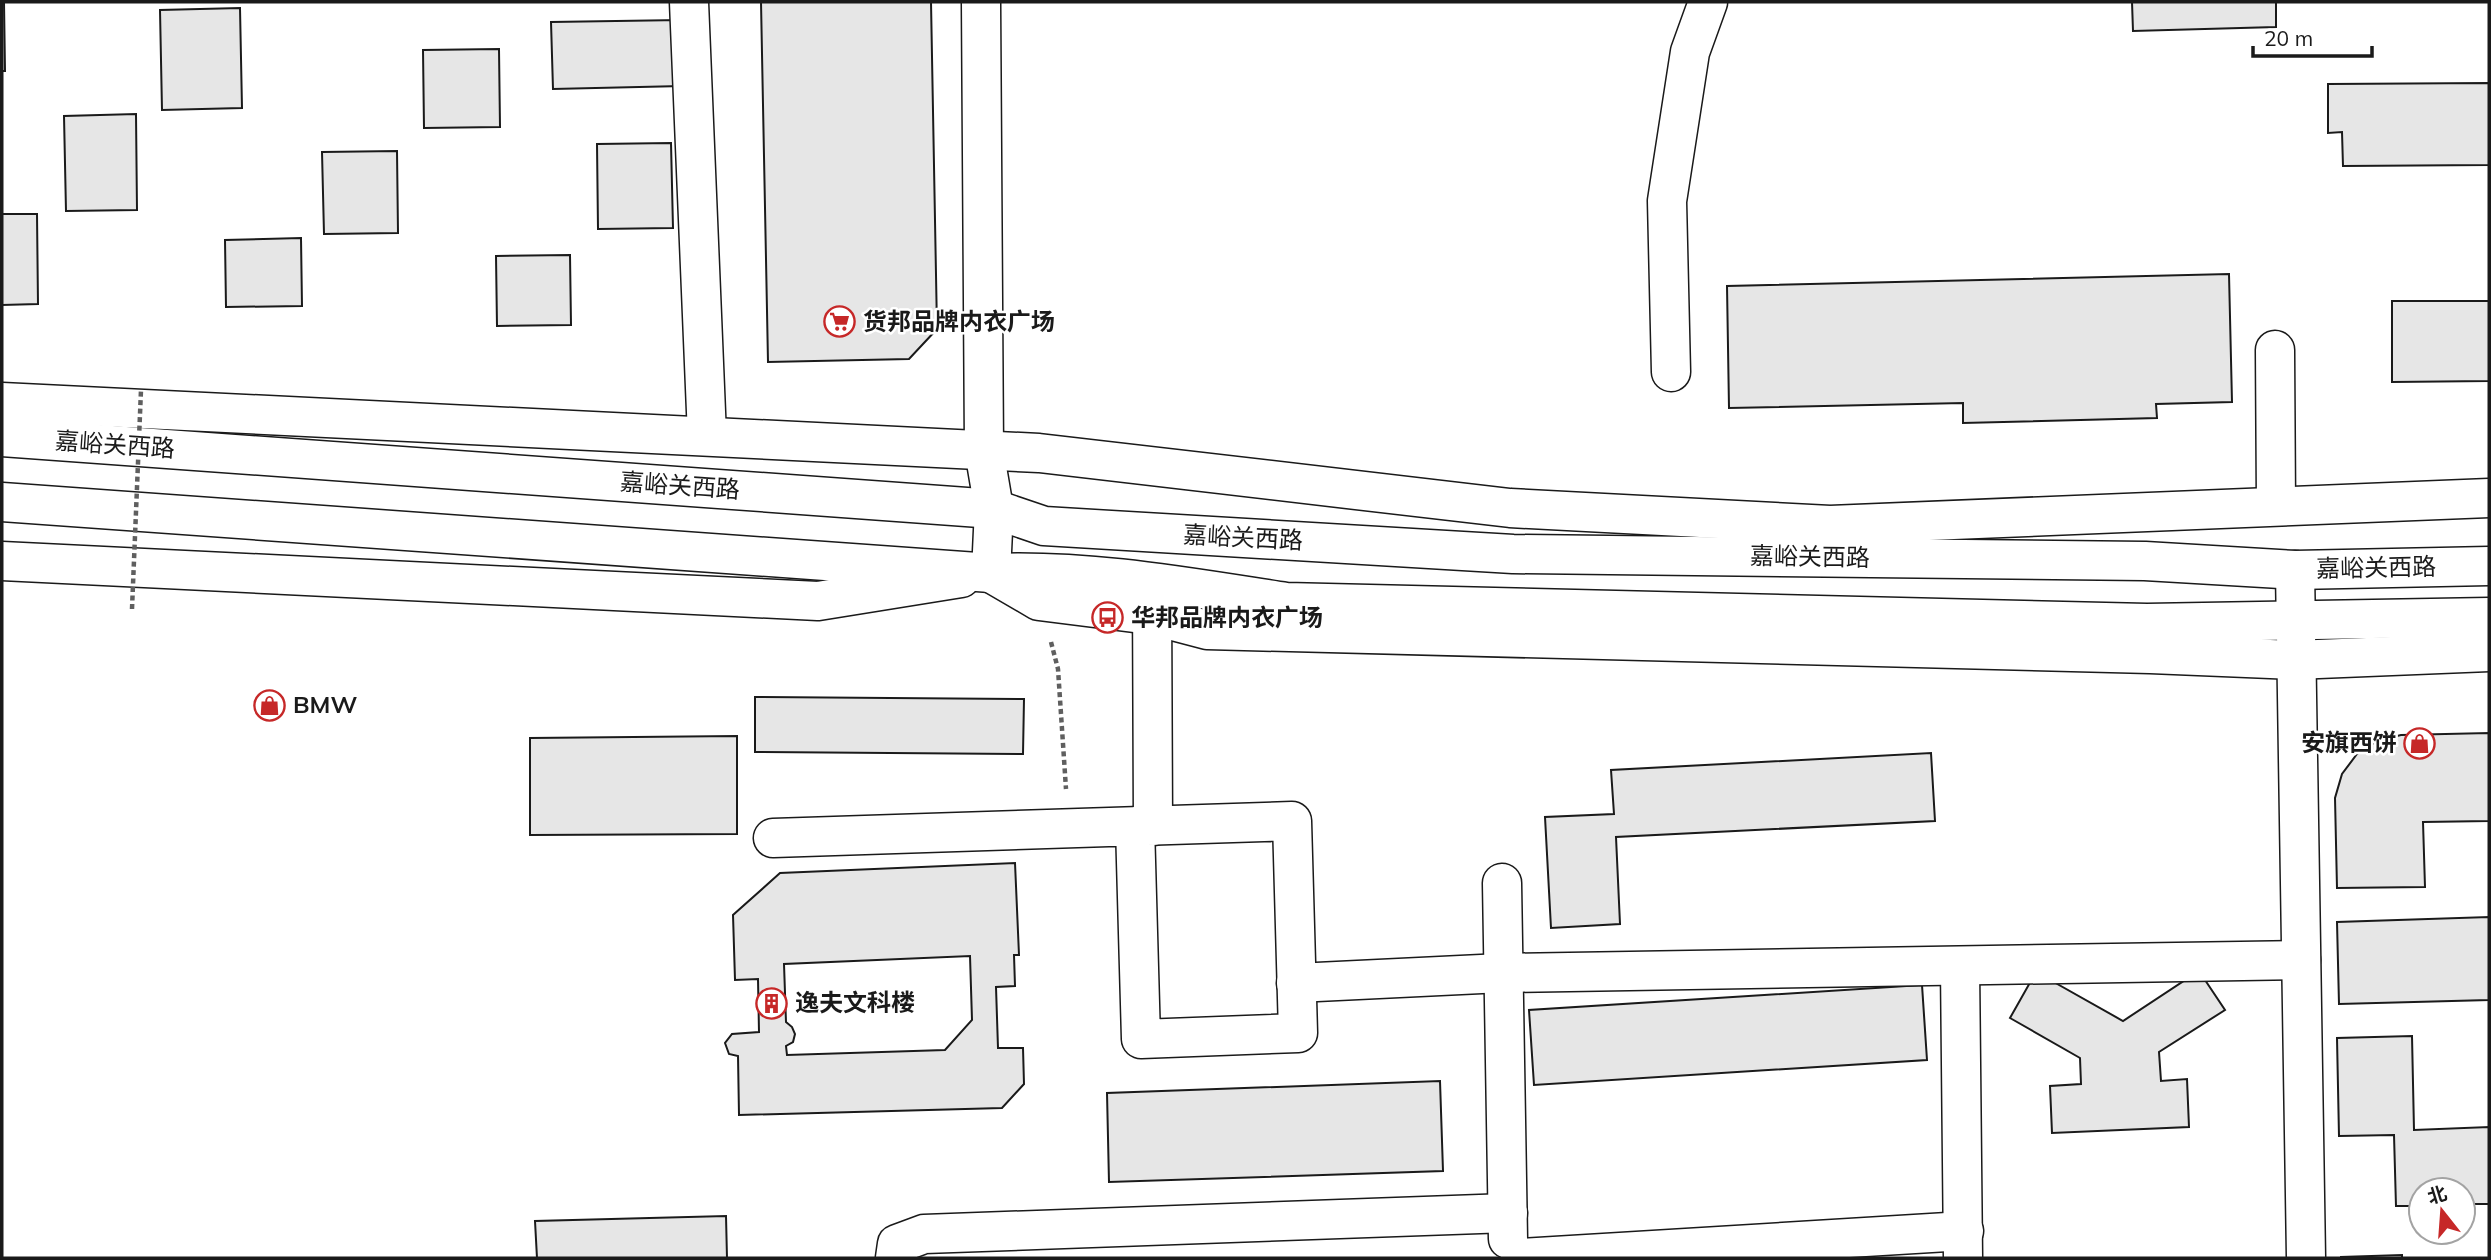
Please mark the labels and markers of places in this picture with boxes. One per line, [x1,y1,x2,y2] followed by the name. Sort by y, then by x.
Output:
[823,305,857,339] supermarket icon: 货邦品牌内衣广场
[863,306,1055,336] place label: 货邦品牌内衣广场
[1091,601,1125,635] bus stop icon: 华邦品牌内衣广场
[1131,602,1323,632] place label: 华邦品牌内衣广场
[253,688,287,722] shop icon: BMW
[293,689,357,719] place label: BMW
[2403,726,2437,760] shop icon: 安旗西饼
[2301,727,2397,757] place label: 安旗西饼
[755,986,789,1020] building icon: 逸夫文科楼
[795,987,915,1017] place label: 逸夫文科楼

